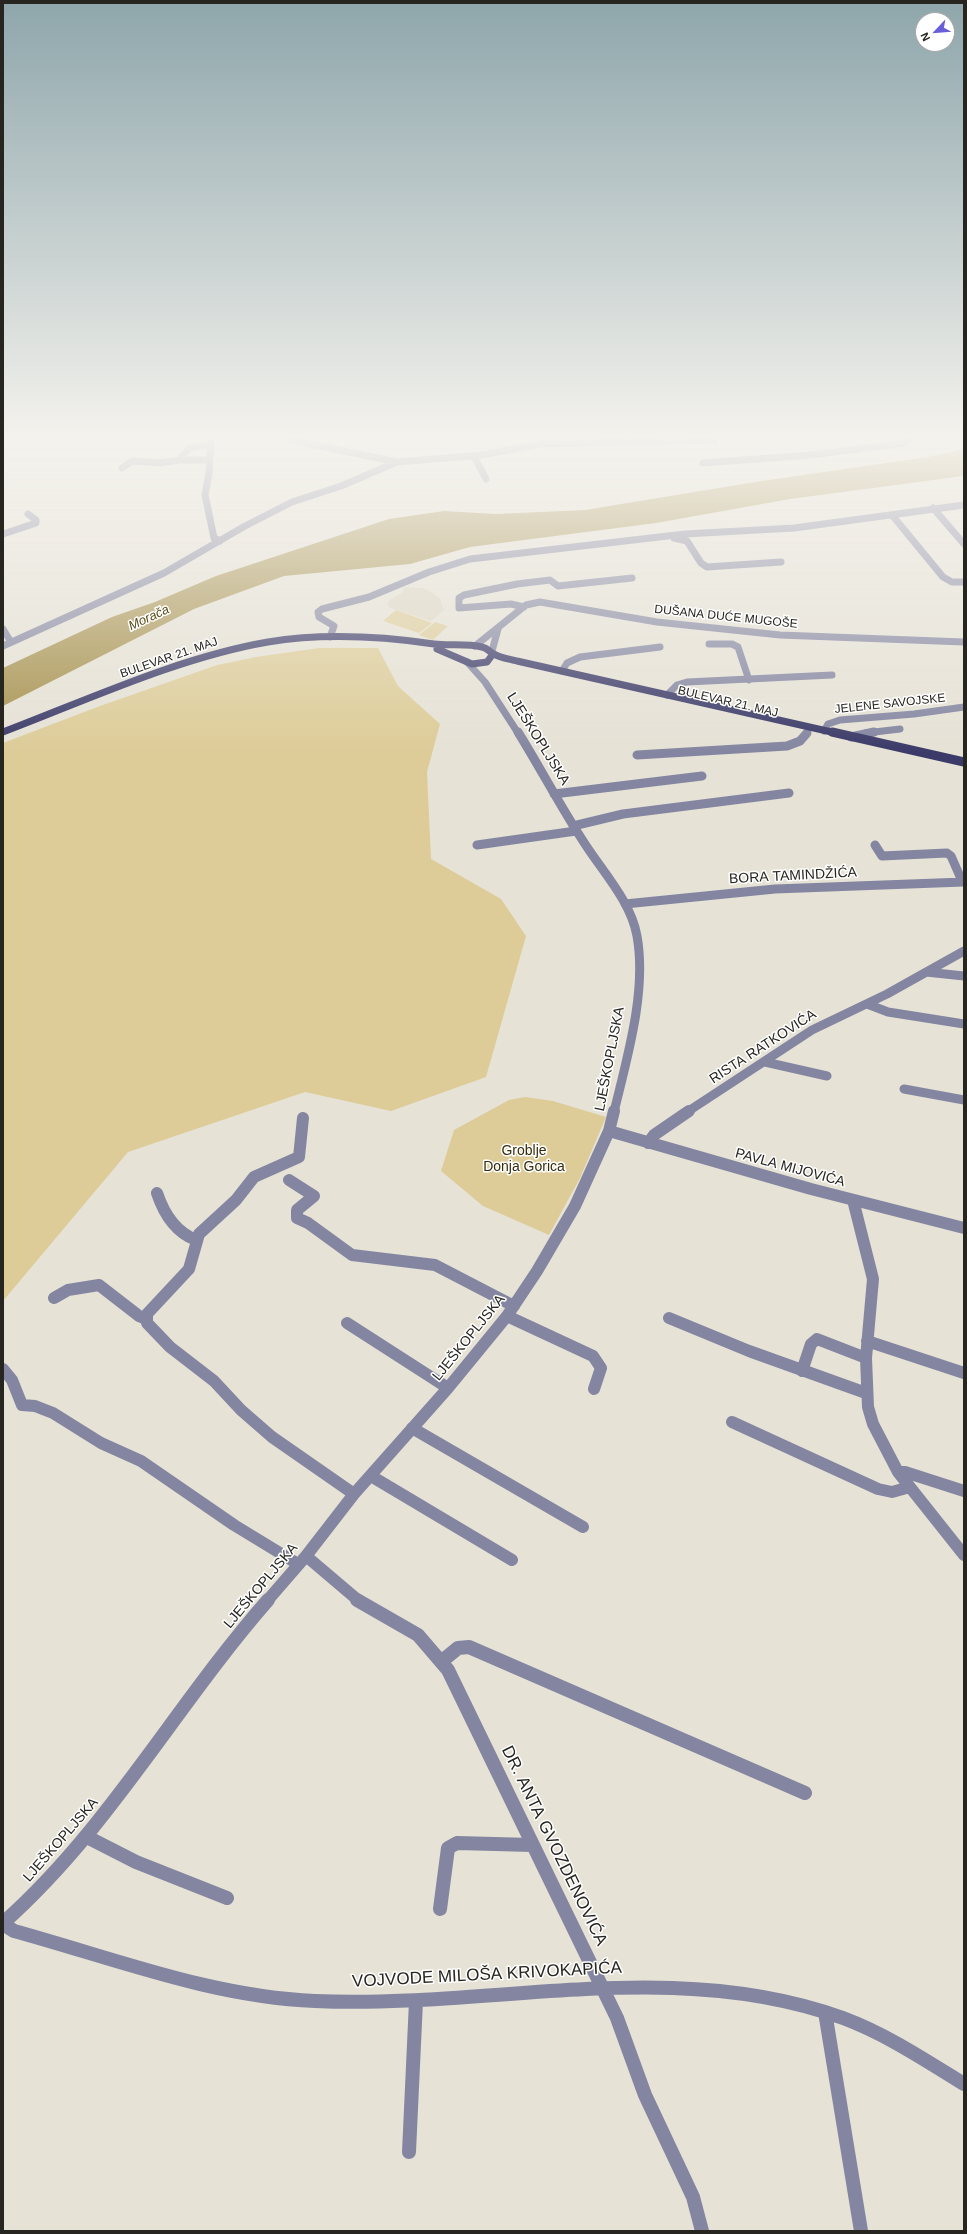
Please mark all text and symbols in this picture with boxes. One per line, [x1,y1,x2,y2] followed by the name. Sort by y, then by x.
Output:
[915,12,955,52] north arrow
[918,31,932,43] text: N
[126,602,172,634] water label: Morača
[654,602,798,632] street label: DUŠANA DUĆE MUGOŠE
[118,635,220,681] street label: BULEVAR 21. MAJ
[676,683,780,721] street label: BULEVAR 21. MAJ
[503,690,573,788] street label: LJEŠKOPLJSKA
[834,691,946,717] street label: JELENE SAVOJSKE
[729,864,857,888] street label: BORA TAMINDŽIĆA
[592,1005,628,1113] street label: LJEŠKOPLJSKA
[706,1006,820,1088] street label: RISTA RATKOVIĆA
[483,1143,565,1176] park label: Groblje Donja Gorica
[733,1145,847,1191] street label: PAVLA MIJOVIĆA
[429,1292,509,1384] street label: LJEŠKOPLJSKA
[221,1540,301,1632] street label: LJEŠKOPLJSKA
[497,1743,611,1949] street label: DR. ANTA GVOZDENOVIĆA
[20,1795,102,1885] street label: LJEŠKOPLJSKA
[352,1958,622,1992] street label: VOJVODE MILOŠA KRIVOKAPIĆA

